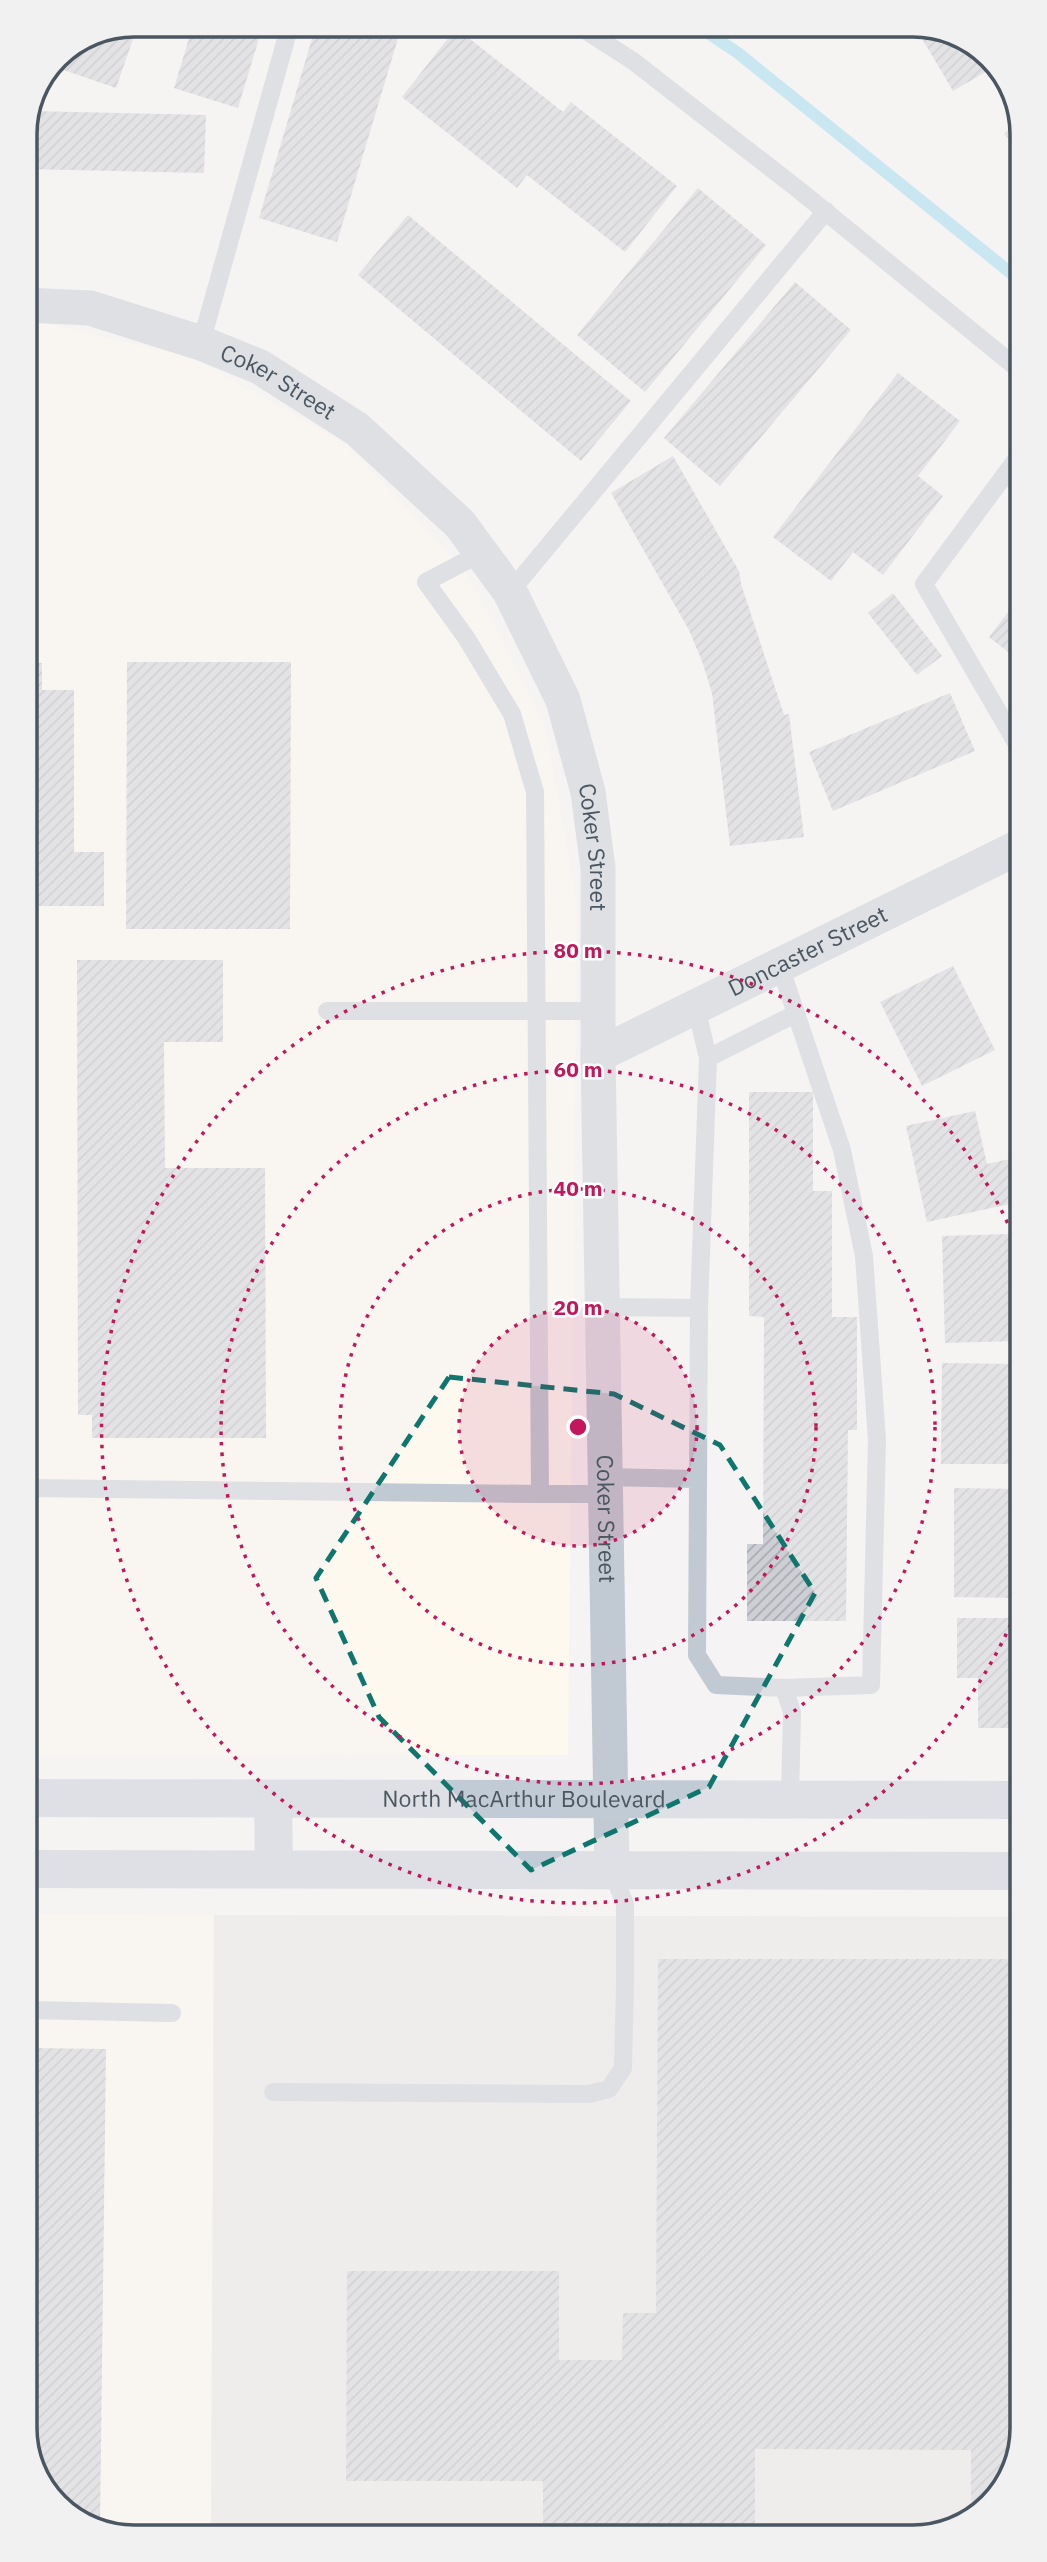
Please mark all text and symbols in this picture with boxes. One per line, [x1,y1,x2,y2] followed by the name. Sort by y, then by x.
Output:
[216,337,342,426] street label: Coker Street
[572,779,614,911] street label: Coker Street
[723,898,892,1002] street label: Doncaster Street
[554,936,602,964] text: 80 m
[554,1055,602,1083] text: 60 m
[554,1174,602,1202] text: 40 m
[554,1293,602,1321] text: 20 m
[566,1415,590,1439] centre of rings
[591,1454,623,1583] street label: Coker Street
[382,1783,666,1813] street label: North MacArthur Boulevard

